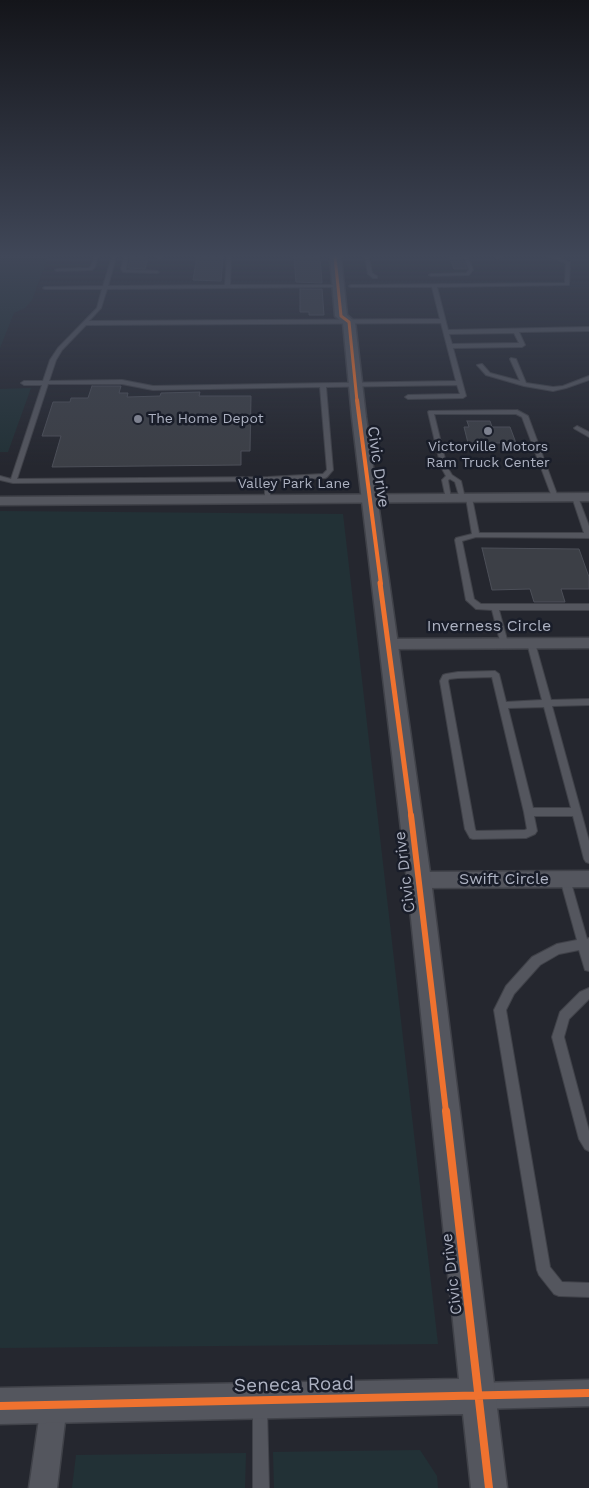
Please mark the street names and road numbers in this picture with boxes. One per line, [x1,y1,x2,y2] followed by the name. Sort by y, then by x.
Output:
[363,425,393,509] street label: Civic Drive
[238,476,350,492] street label: Valley Park Lane
[427,616,551,636] street label: Inverness Circle
[390,830,420,914] street label: Civic Drive
[459,869,549,889] street label: Swift Circle
[437,1232,467,1316] street label: Civic Drive
[234,1373,354,1397] street label: Seneca Road

